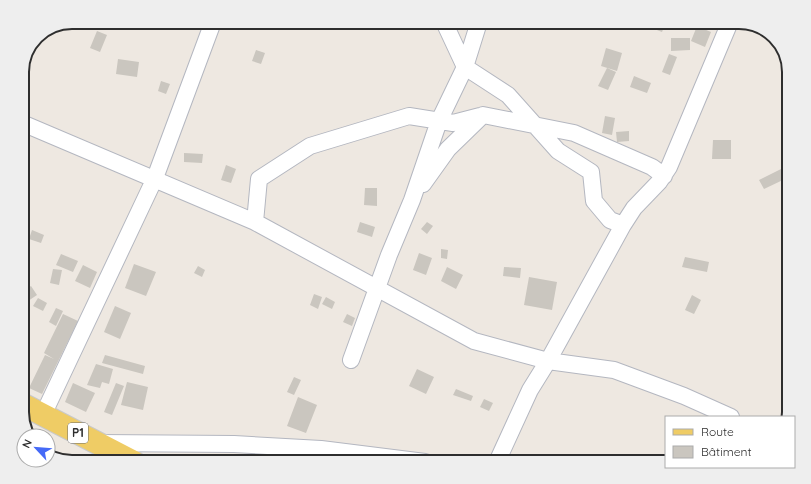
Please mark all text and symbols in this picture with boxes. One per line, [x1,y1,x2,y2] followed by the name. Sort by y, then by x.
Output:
[665,416,795,468] legend
[68,423,88,443] road number: P1
[701,424,734,439] text: Route
[16,428,56,468] north arrow
[19,437,35,450] text: N
[701,444,751,459] text: Bâtiment

